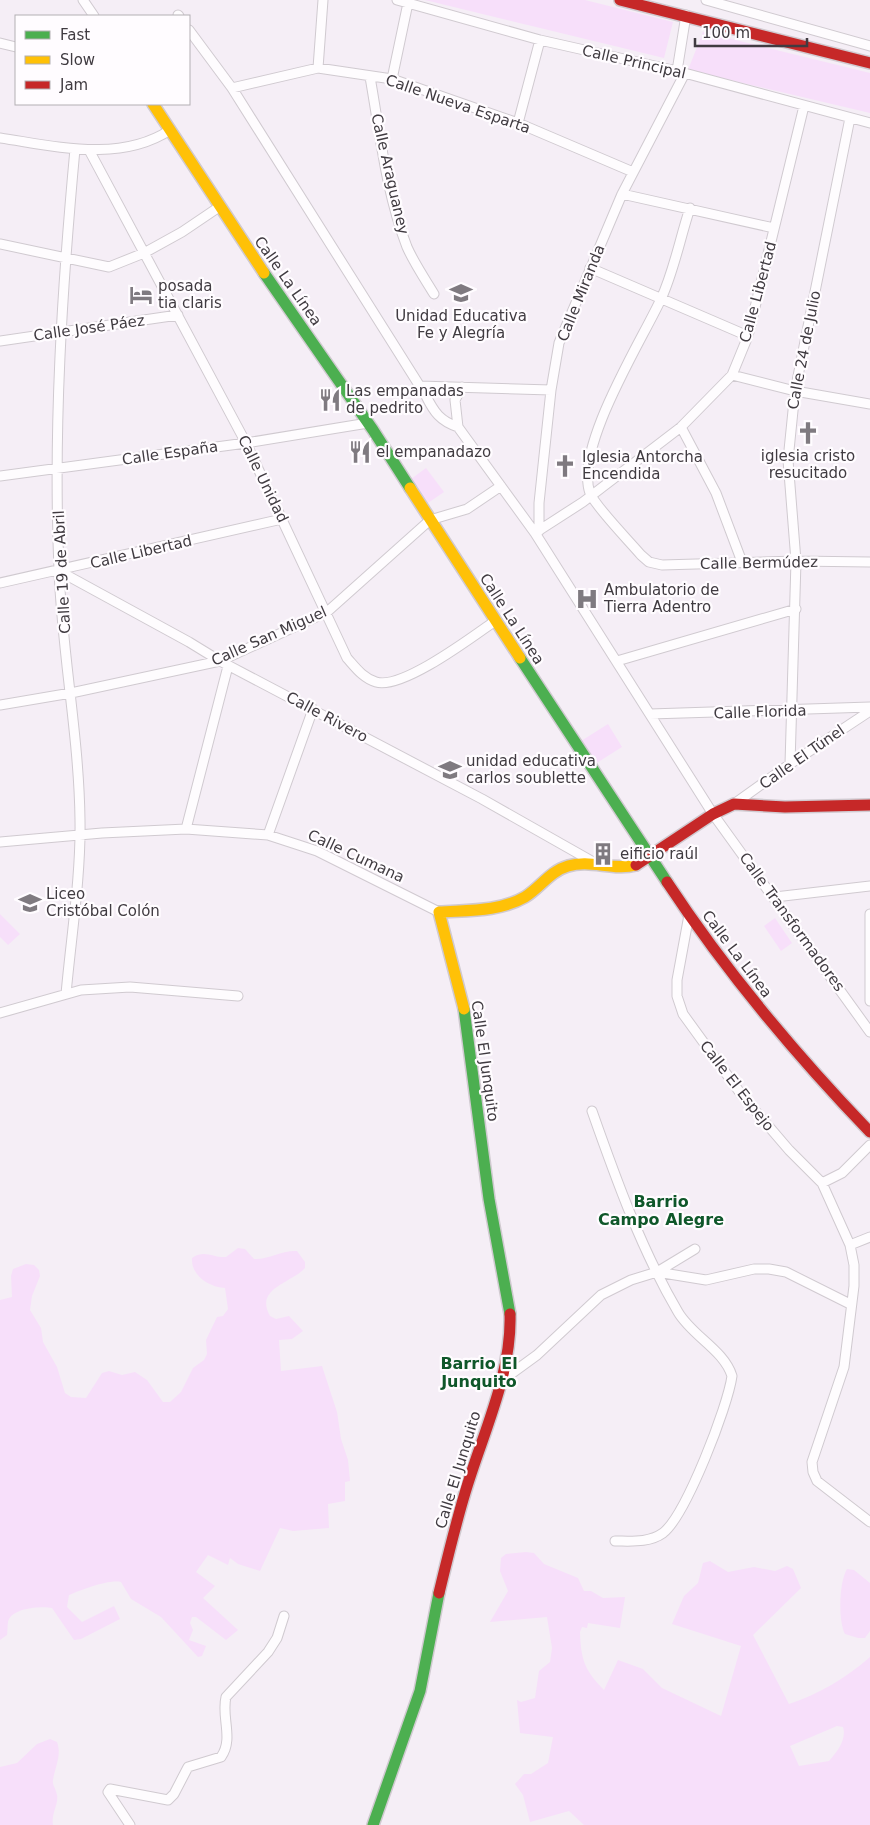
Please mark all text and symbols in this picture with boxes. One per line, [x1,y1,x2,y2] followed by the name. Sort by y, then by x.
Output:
[15,15,190,105] legend
[695,15,808,47] scale bar
[702,24,750,42] text: 100 m
[60,26,90,44] text: Fast
[580,41,688,83] street label: Calle Principal
[60,51,95,69] text: Slow
[383,71,533,137] street label: Calle Nueva Esparta
[59,76,88,94] text: Jam
[367,112,413,236] street label: Calle Araguaney
[251,233,325,329] street label: Calle La Línea
[736,239,780,345] street label: Calle Libertad
[553,242,609,344] street label: Calle Miranda
[158,277,222,312] place label: posada tia claris
[448,280,474,306] school or university icon: Unidad Educativa Fe y Alegría
[128,282,154,308] hotel icon: posada tia claris
[784,289,824,411] street label: Calle 24 de Julio
[395,307,527,342] place label: Unidad Educativa Fe y Alegría
[32,311,146,345] street label: Calle José Páez
[346,382,464,417] place label: Las empanadas de pedrito
[317,387,343,413] restaurant icon: Las empanadas de pedrito
[795,420,821,446] church icon: iglesia cristo resucitado
[234,432,292,526] street label: Calle Unidad
[121,437,219,469] street label: Calle España
[347,439,373,465] restaurant icon: el empanadazo
[376,443,491,461] place label: el empanadazo
[761,447,855,482] place label: iglesia cristo resucitado
[582,448,703,483] place label: Iglesia Antorcha Encendida
[552,453,578,479] church icon: Iglesia Antorcha Encendida
[50,510,74,634] street label: Calle 19 de Abril
[88,532,194,572] street label: Calle Libertad
[700,553,818,573] street label: Calle Bermúdez
[476,570,548,668] street label: Calle La Línea
[603,581,719,616] place label: Ambulatorio de Tierra Adentro
[574,586,600,612] hospital icon: Ambulatorio de Tierra Adentro
[208,602,330,670] street label: Calle San Miguel
[283,688,371,746] street label: Calle Rivero
[713,701,807,723] street label: Calle Florida
[756,721,848,793] street label: Calle El Túnel
[466,752,596,787] place label: unidad educativa carlos soublette
[437,757,463,783] school or university icon: unidad educativa carlos soublette
[305,826,407,886] street label: Calle Cumana
[590,841,616,867] building icon: eificio raúl
[620,845,698,863] place label: eificio raúl
[736,849,849,995] street label: Calle Transformadores
[46,885,160,920] place label: Liceo Cristóbal Colón
[17,890,43,916] school or university icon: Liceo Cristóbal Colón
[698,907,776,1001] street label: Calle La Línea
[468,999,502,1123] street label: Calle El Junquito
[696,1037,778,1135] street label: Calle El Espejo
[598,1192,724,1229] district label: Barrio Campo Alegre
[440,1354,518,1391] district label: Barrio El Junquito
[432,1409,484,1531] street label: Calle El Junquito

